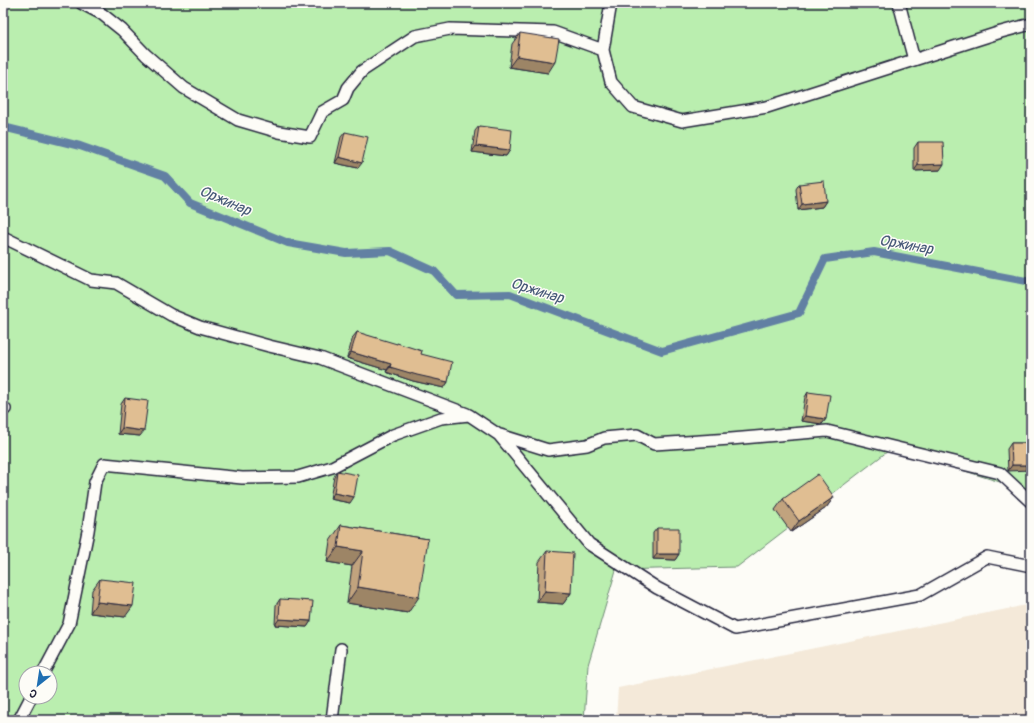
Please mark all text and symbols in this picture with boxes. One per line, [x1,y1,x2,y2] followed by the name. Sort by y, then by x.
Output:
[196,182,255,221] water label: Оржинар
[878,231,935,259] water label: Оржинар
[508,274,567,308] water label: Оржинар
[18,665,58,705] north arrow
[27,686,39,701] text: С

